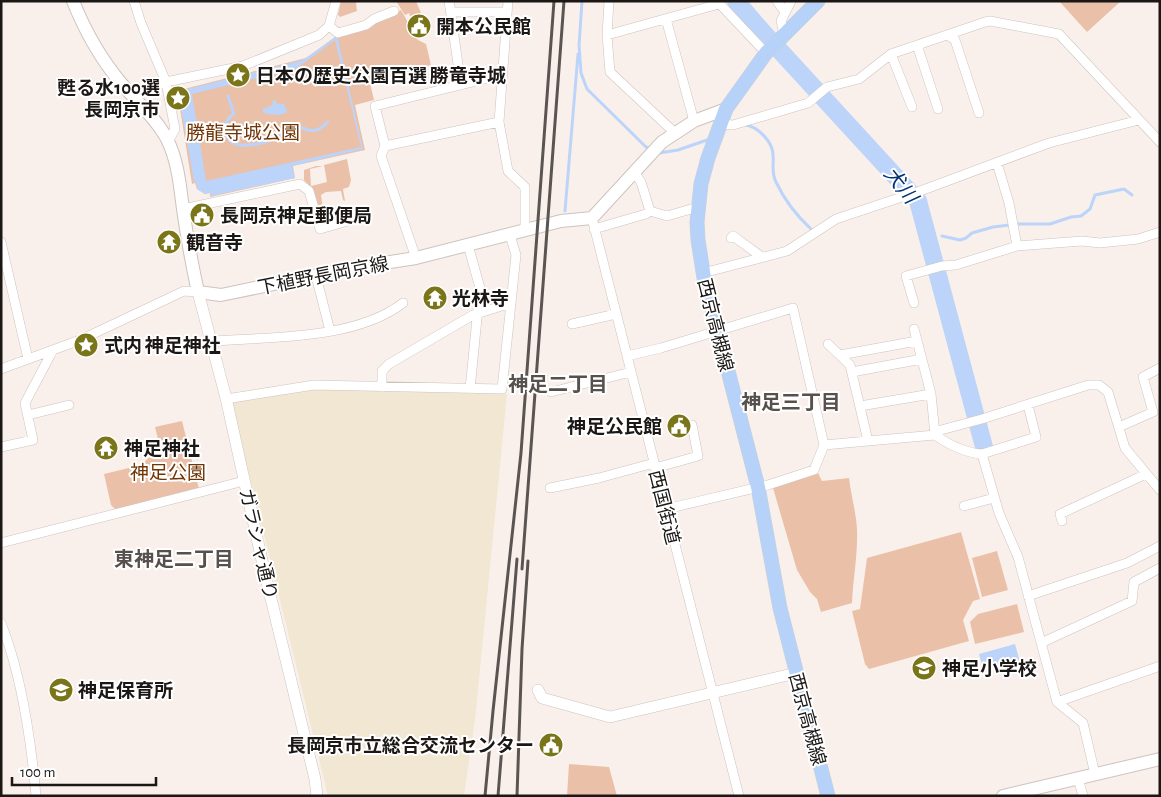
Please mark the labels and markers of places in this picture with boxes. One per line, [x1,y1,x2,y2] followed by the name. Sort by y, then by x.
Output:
[406,13,432,39] public building icon: 開本公民館
[436,17,531,37] place label: 開本公民館
[225,62,251,88] place icon: 日本の歴史公園百選 勝竜寺城
[256,65,506,86] place label: 日本の歴史公園百選 勝竜寺城
[57,78,160,120] place label: 甦る水100選 長岡京市
[165,85,191,111] place icon: 甦る水100選 長岡京市
[189,202,215,228] public building icon: 長岡京神足郵便局
[220,205,372,226] place label: 長岡京神足郵便局
[156,229,182,255] temple icon: 観音寺
[186,233,243,253] place label: 観音寺
[422,285,448,311] temple icon: 光林寺
[452,289,509,309] place label: 光林寺
[73,332,99,358] place icon: 式内 神足神社
[104,335,221,356] place label: 式内 神足神社
[666,413,692,439] public building icon: 神足公民館
[567,416,662,437] place label: 神足公民館
[93,435,119,461] temple icon: 神足神社
[124,438,200,459] place label: 神足神社
[911,655,937,681] school or university icon: 神足小学校
[942,658,1037,679] place label: 神足小学校
[48,677,74,703] school or university icon: 神足保育所
[78,680,173,701] place label: 神足保育所
[538,732,564,758] public building icon: 長岡京市立総合交流センター
[287,736,534,756] place label: 長岡京市立総合交流センター

